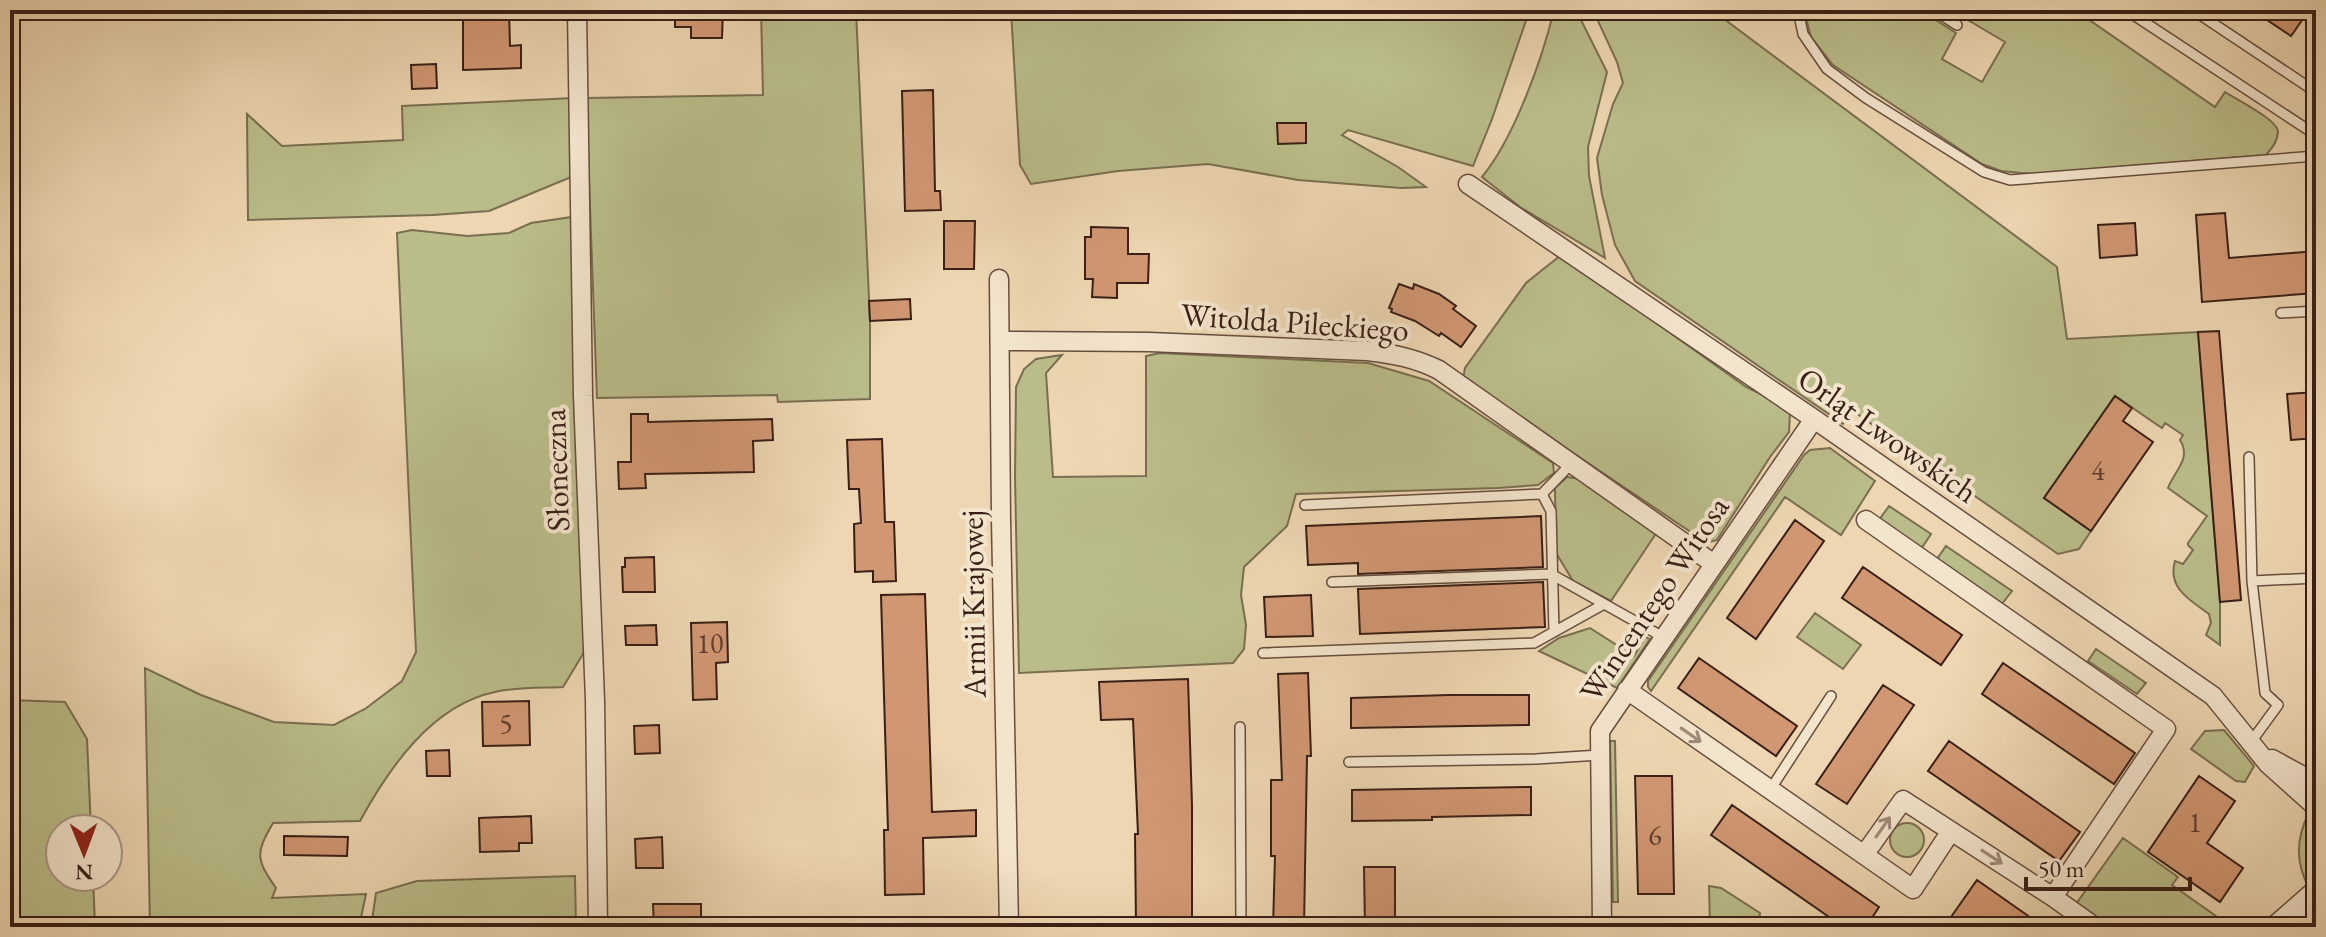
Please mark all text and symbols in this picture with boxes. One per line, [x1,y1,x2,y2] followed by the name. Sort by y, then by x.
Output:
[1180,293,1410,351] street label: Witolda Pileckiego
[1790,358,1986,512] street label: Orląt Lwowskich
[533,408,579,532] street label: Słoneczna
[2091,452,2105,488] house number: 4
[1570,488,1738,710] street label: Wincentego Witosa
[950,510,996,699] street label: Armii Krajowej
[697,625,723,661] house number: 10
[499,705,513,741] house number: 5
[1679,727,1701,743] one-way arrow
[2188,804,2202,840] house number: 1
[44,813,124,893] north arrow
[1648,817,1662,853] house number: 6
[1875,817,1891,839] one-way arrow
[2026,841,2190,891] scale bar
[1980,850,2003,866] one-way arrow
[2038,853,2085,884] text: 50 m
[75,858,93,887] text: N

